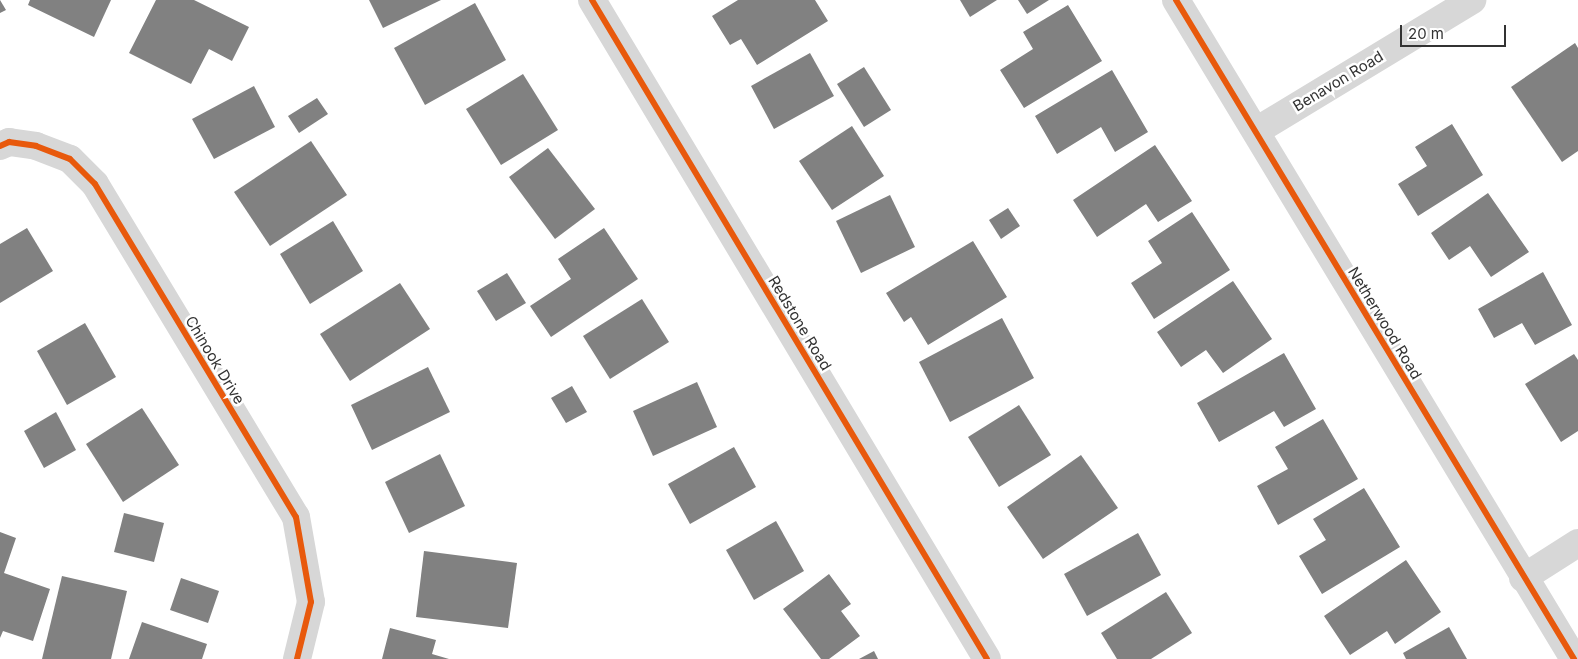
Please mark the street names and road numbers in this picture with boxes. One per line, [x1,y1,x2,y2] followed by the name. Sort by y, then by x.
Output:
[1290,47,1386,115] street label: Benavon Road
[1344,264,1426,382] street label: Netherwood Road
[765,272,835,374] street label: Redstone Road
[182,313,248,407] street label: Chinook Drive

